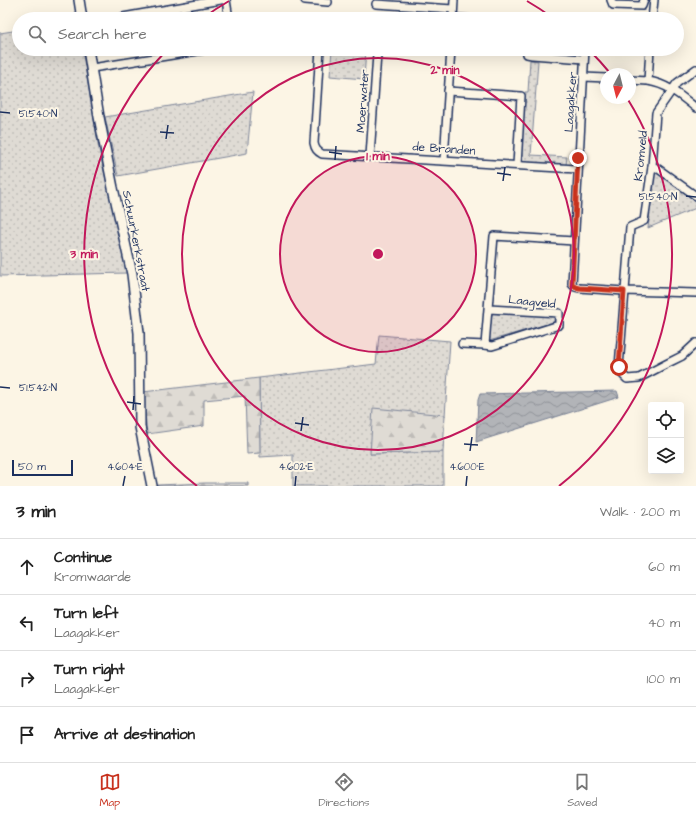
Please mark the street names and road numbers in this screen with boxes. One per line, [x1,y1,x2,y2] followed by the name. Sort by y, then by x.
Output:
[352,68,374,133] street label: Moerwater
[560,71,583,133] street label: Laagakker
[630,130,652,182] street label: Kromveld
[412,138,476,160] street label: de Branden
[118,189,154,293] street label: Schuurkerkstraat
[507,291,556,314] street label: Laagveld

